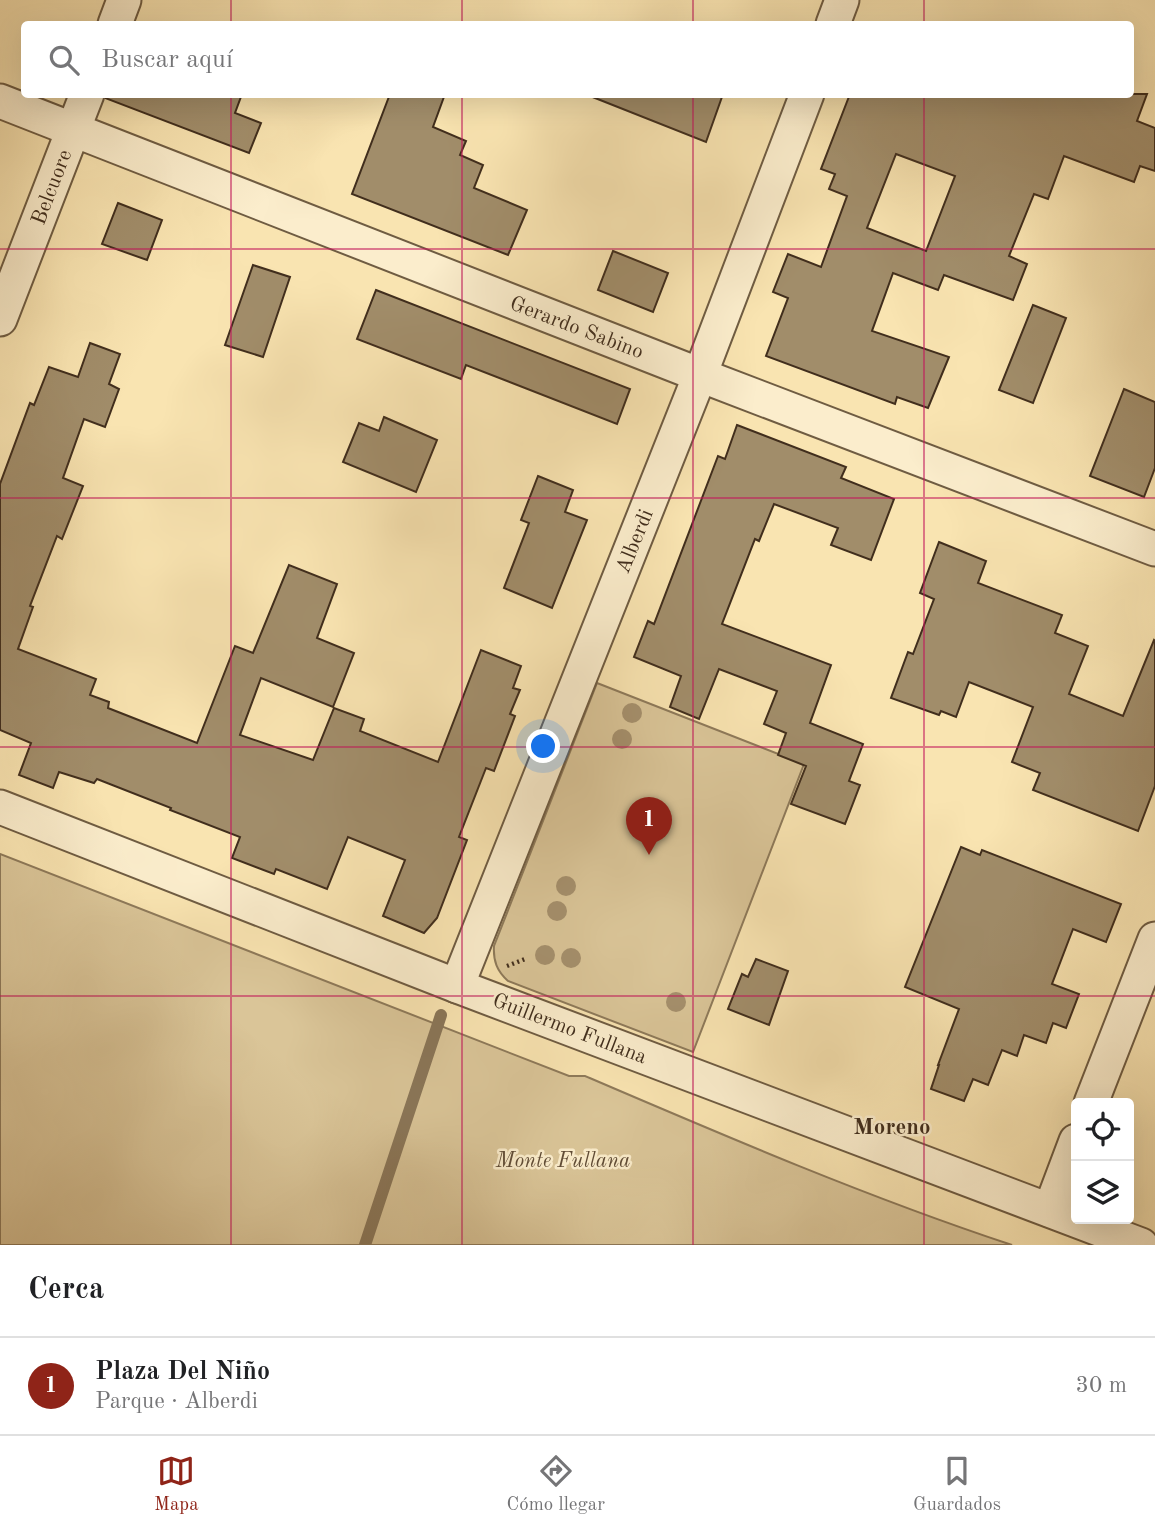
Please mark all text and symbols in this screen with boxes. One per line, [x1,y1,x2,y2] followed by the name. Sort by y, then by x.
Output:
[21,21,1134,98] search box
[45,41,83,79] icon: search
[101,47,233,73] text: Buscar aquí
[28,147,76,228] street label: Belcuore
[507,293,646,364] street label: Gerardo Sabino
[613,506,658,577] street label: Alberdi
[526,729,560,763] your location
[626,797,672,855] pin: 1
[489,990,650,1068] street label: Guillermo Fullana
[1071,1098,1134,1224] map controls
[1071,1098,1134,1161] button: locate
[853,1116,931,1139] district label: Moreno
[495,1151,630,1172] park label: Monte Fullana
[1071,1161,1134,1224] button: layers
[28,1275,104,1305] text: Cerca
[95,1359,270,1385] text: Plaza Del Niño
[44,1374,58,1397] text: 1
[1076,1374,1127,1397] text: 30 m
[95,1390,258,1413] text: Parque · Alberdi
[154,1452,199,1517] tab: Mapa
[507,1452,605,1517] tab: Cómo llegar
[913,1452,1001,1517] tab: Guardados

